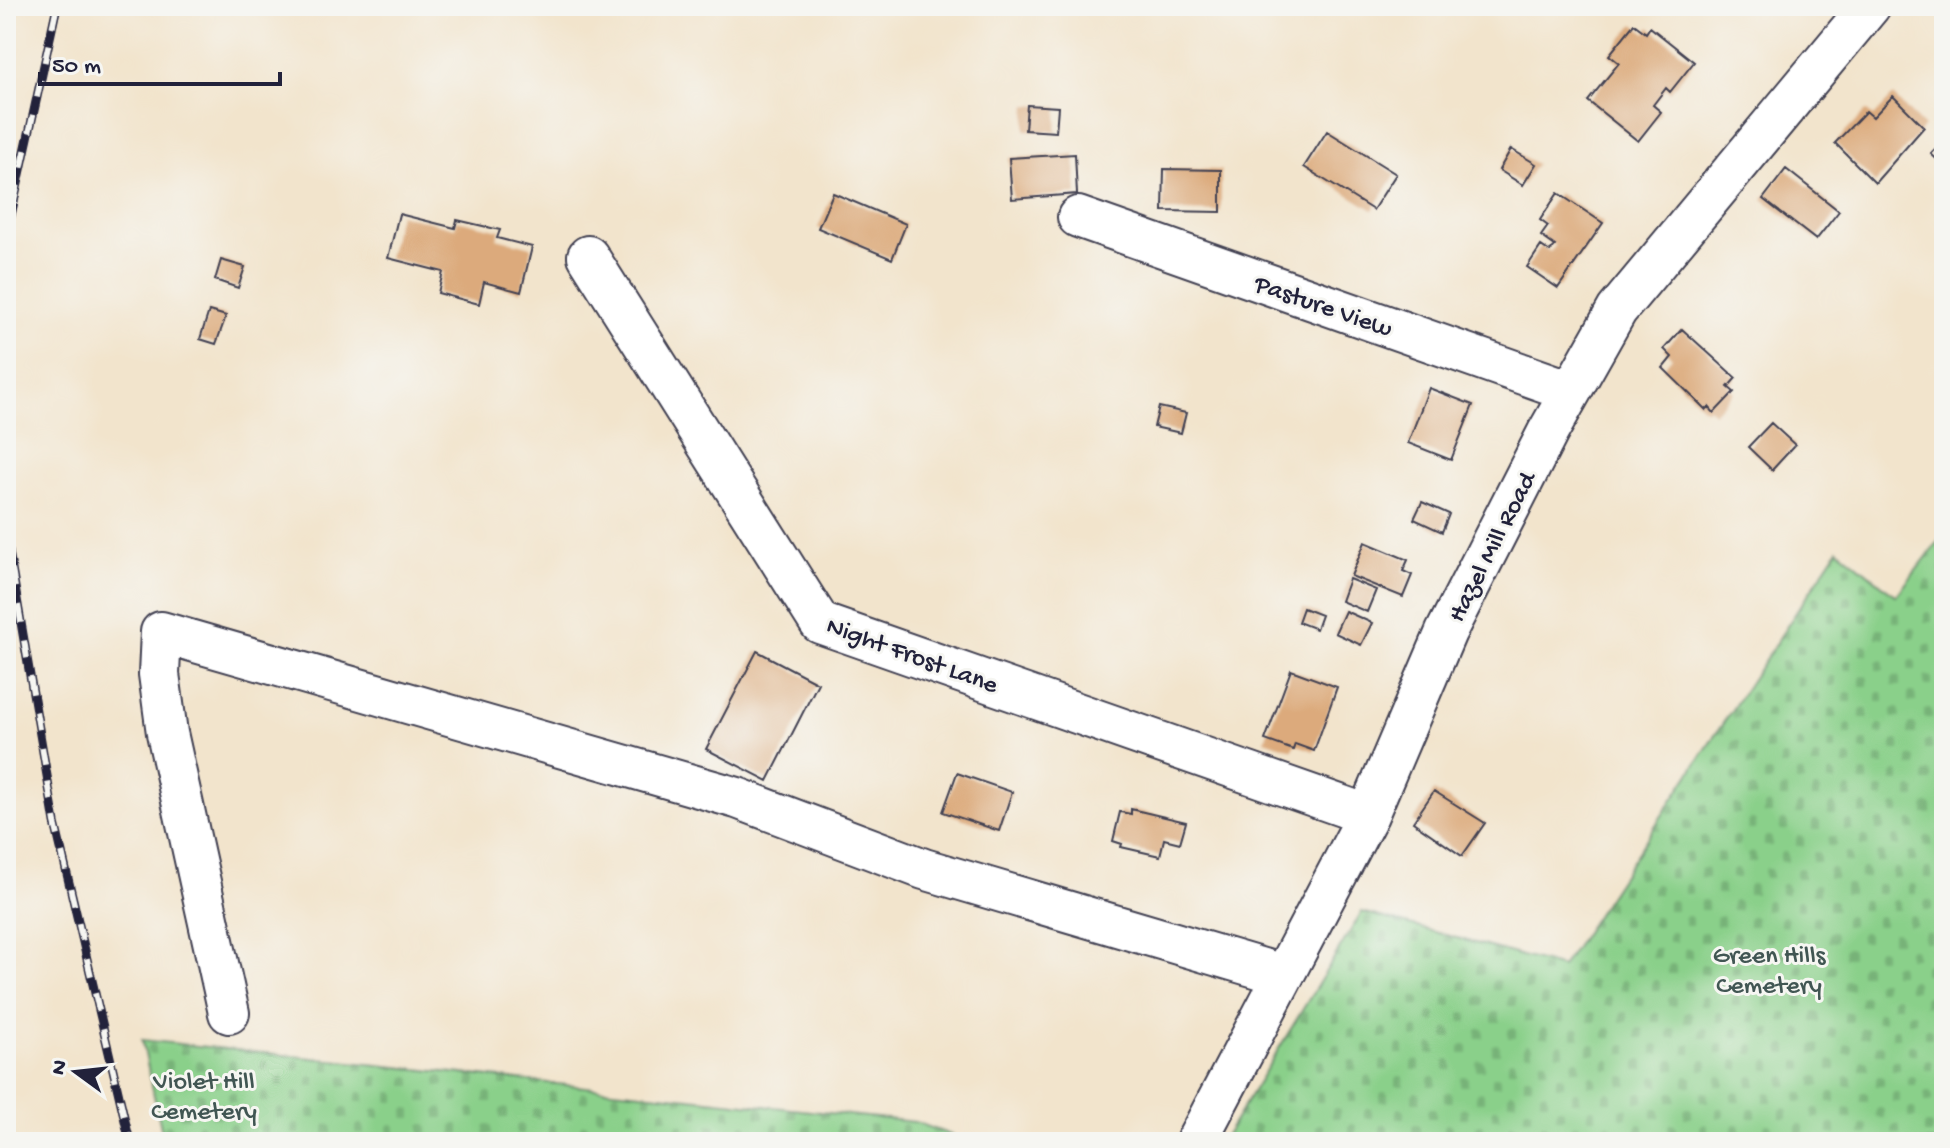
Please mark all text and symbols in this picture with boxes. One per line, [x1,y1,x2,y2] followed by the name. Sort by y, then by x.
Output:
[40,36,280,86] scale bar
[52,53,101,82] text: 50 m
[1249,270,1395,346] street label: Pasture View
[1443,466,1546,628] street label: Hazel Mill Road
[821,612,1002,703] street label: Night Frost Lane
[1713,942,1827,1003] park label: Green Hills Cemetery
[36,1032,116,1112] north arrow
[46,1058,75,1078] text: N
[151,1068,257,1129] park label: Violet Hill Cemetery

